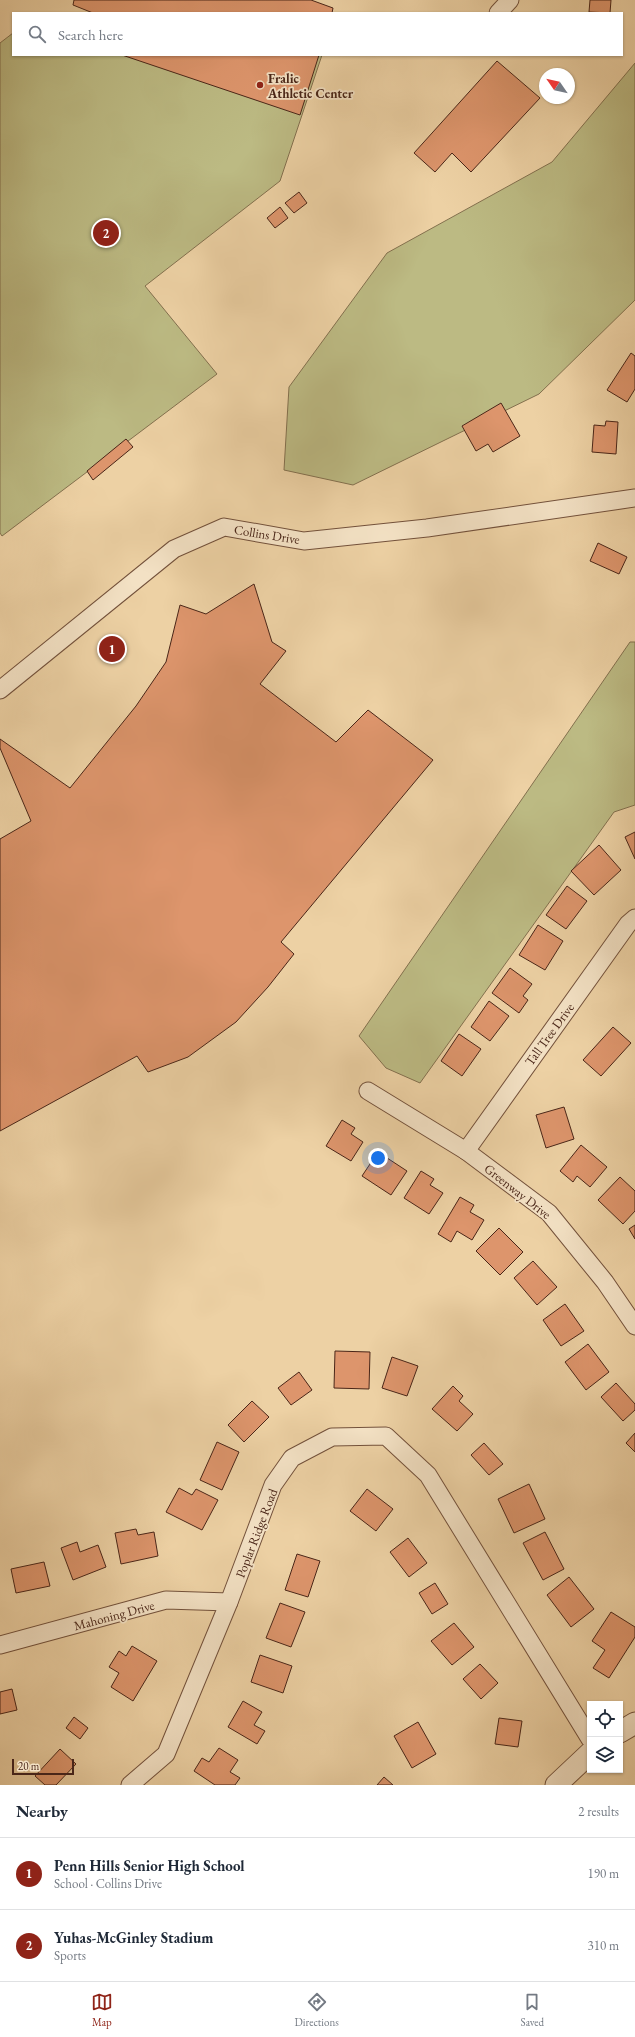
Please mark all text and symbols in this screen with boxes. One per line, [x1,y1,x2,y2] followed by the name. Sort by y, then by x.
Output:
[12,12,623,56] search box
[26,23,48,45] icon: search
[58,25,123,44] text: Search here
[539,68,575,104] north arrow
[267,70,354,102] place label: Fralic Athletic Center
[255,80,265,90] marker: Fralic Athletic Center
[93,218,119,248] pin: 2
[233,521,301,548] street label: Collins Drive
[99,634,125,664] pin: 1
[521,1000,578,1069] street label: Tall Tree Drive
[368,1148,388,1168] your location
[481,1160,555,1223] street label: Greenway Drive
[232,1486,281,1580] street label: Poplar Ridge Road
[72,1597,156,1634] street label: Mahoning Drive
[587,1701,623,1773] map controls
[587,1701,623,1737] button: locate
[587,1737,623,1773] button: layers
[12,1757,74,1776] scale bar
[18,1759,39,1773] text: 20 m
[16,1800,68,1822] text: Nearby
[578,1803,619,1820] text: 2 results
[54,1856,245,1875] text: Penn Hills Senior High School
[26,1865,32,1882] text: 1
[588,1865,619,1882] text: 190 m
[54,1875,162,1892] text: School · Collins Drive
[54,1928,213,1947] text: Yuhas-McGinley Stadium
[26,1937,32,1954] text: 2
[588,1937,619,1954] text: 310 m
[54,1947,86,1964] text: Sports
[91,1991,113,2029] tab: Map
[295,1991,339,2029] tab: Directions
[521,1991,544,2029] tab: Saved

